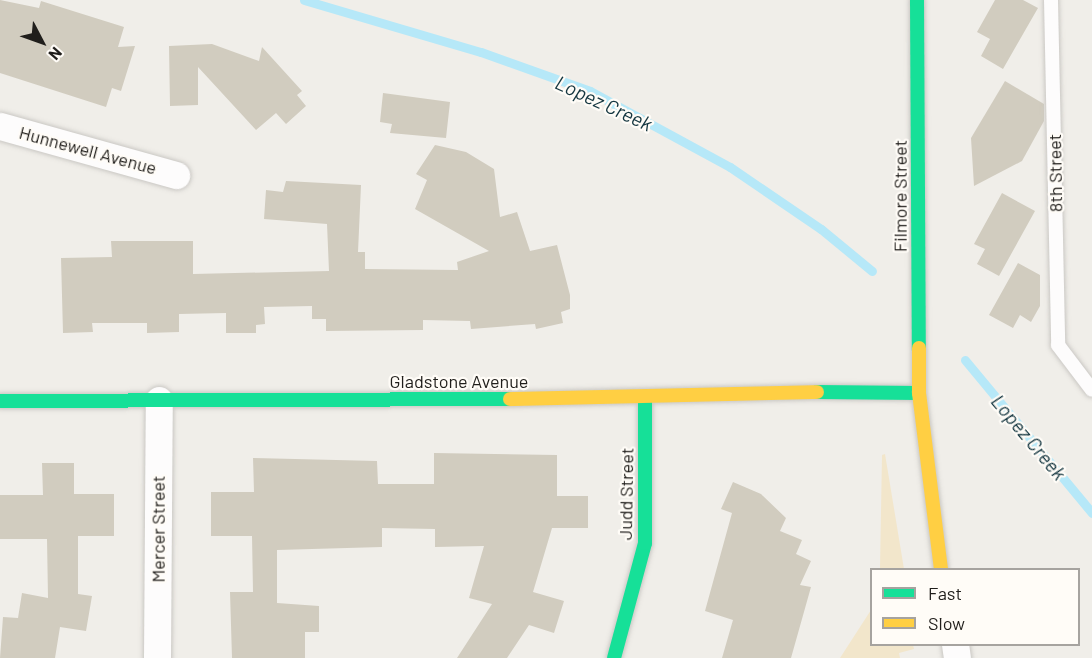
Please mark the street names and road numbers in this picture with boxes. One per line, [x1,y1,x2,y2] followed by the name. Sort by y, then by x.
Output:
[17,121,159,179] street label: Hunnewell Avenue
[1044,134,1066,212] street label: 8th Street
[889,140,911,252] street label: Filmore Street
[390,370,528,392] street label: Gladstone Avenue
[614,448,638,540] street label: Judd Street
[147,475,169,583] street label: Mercer Street

